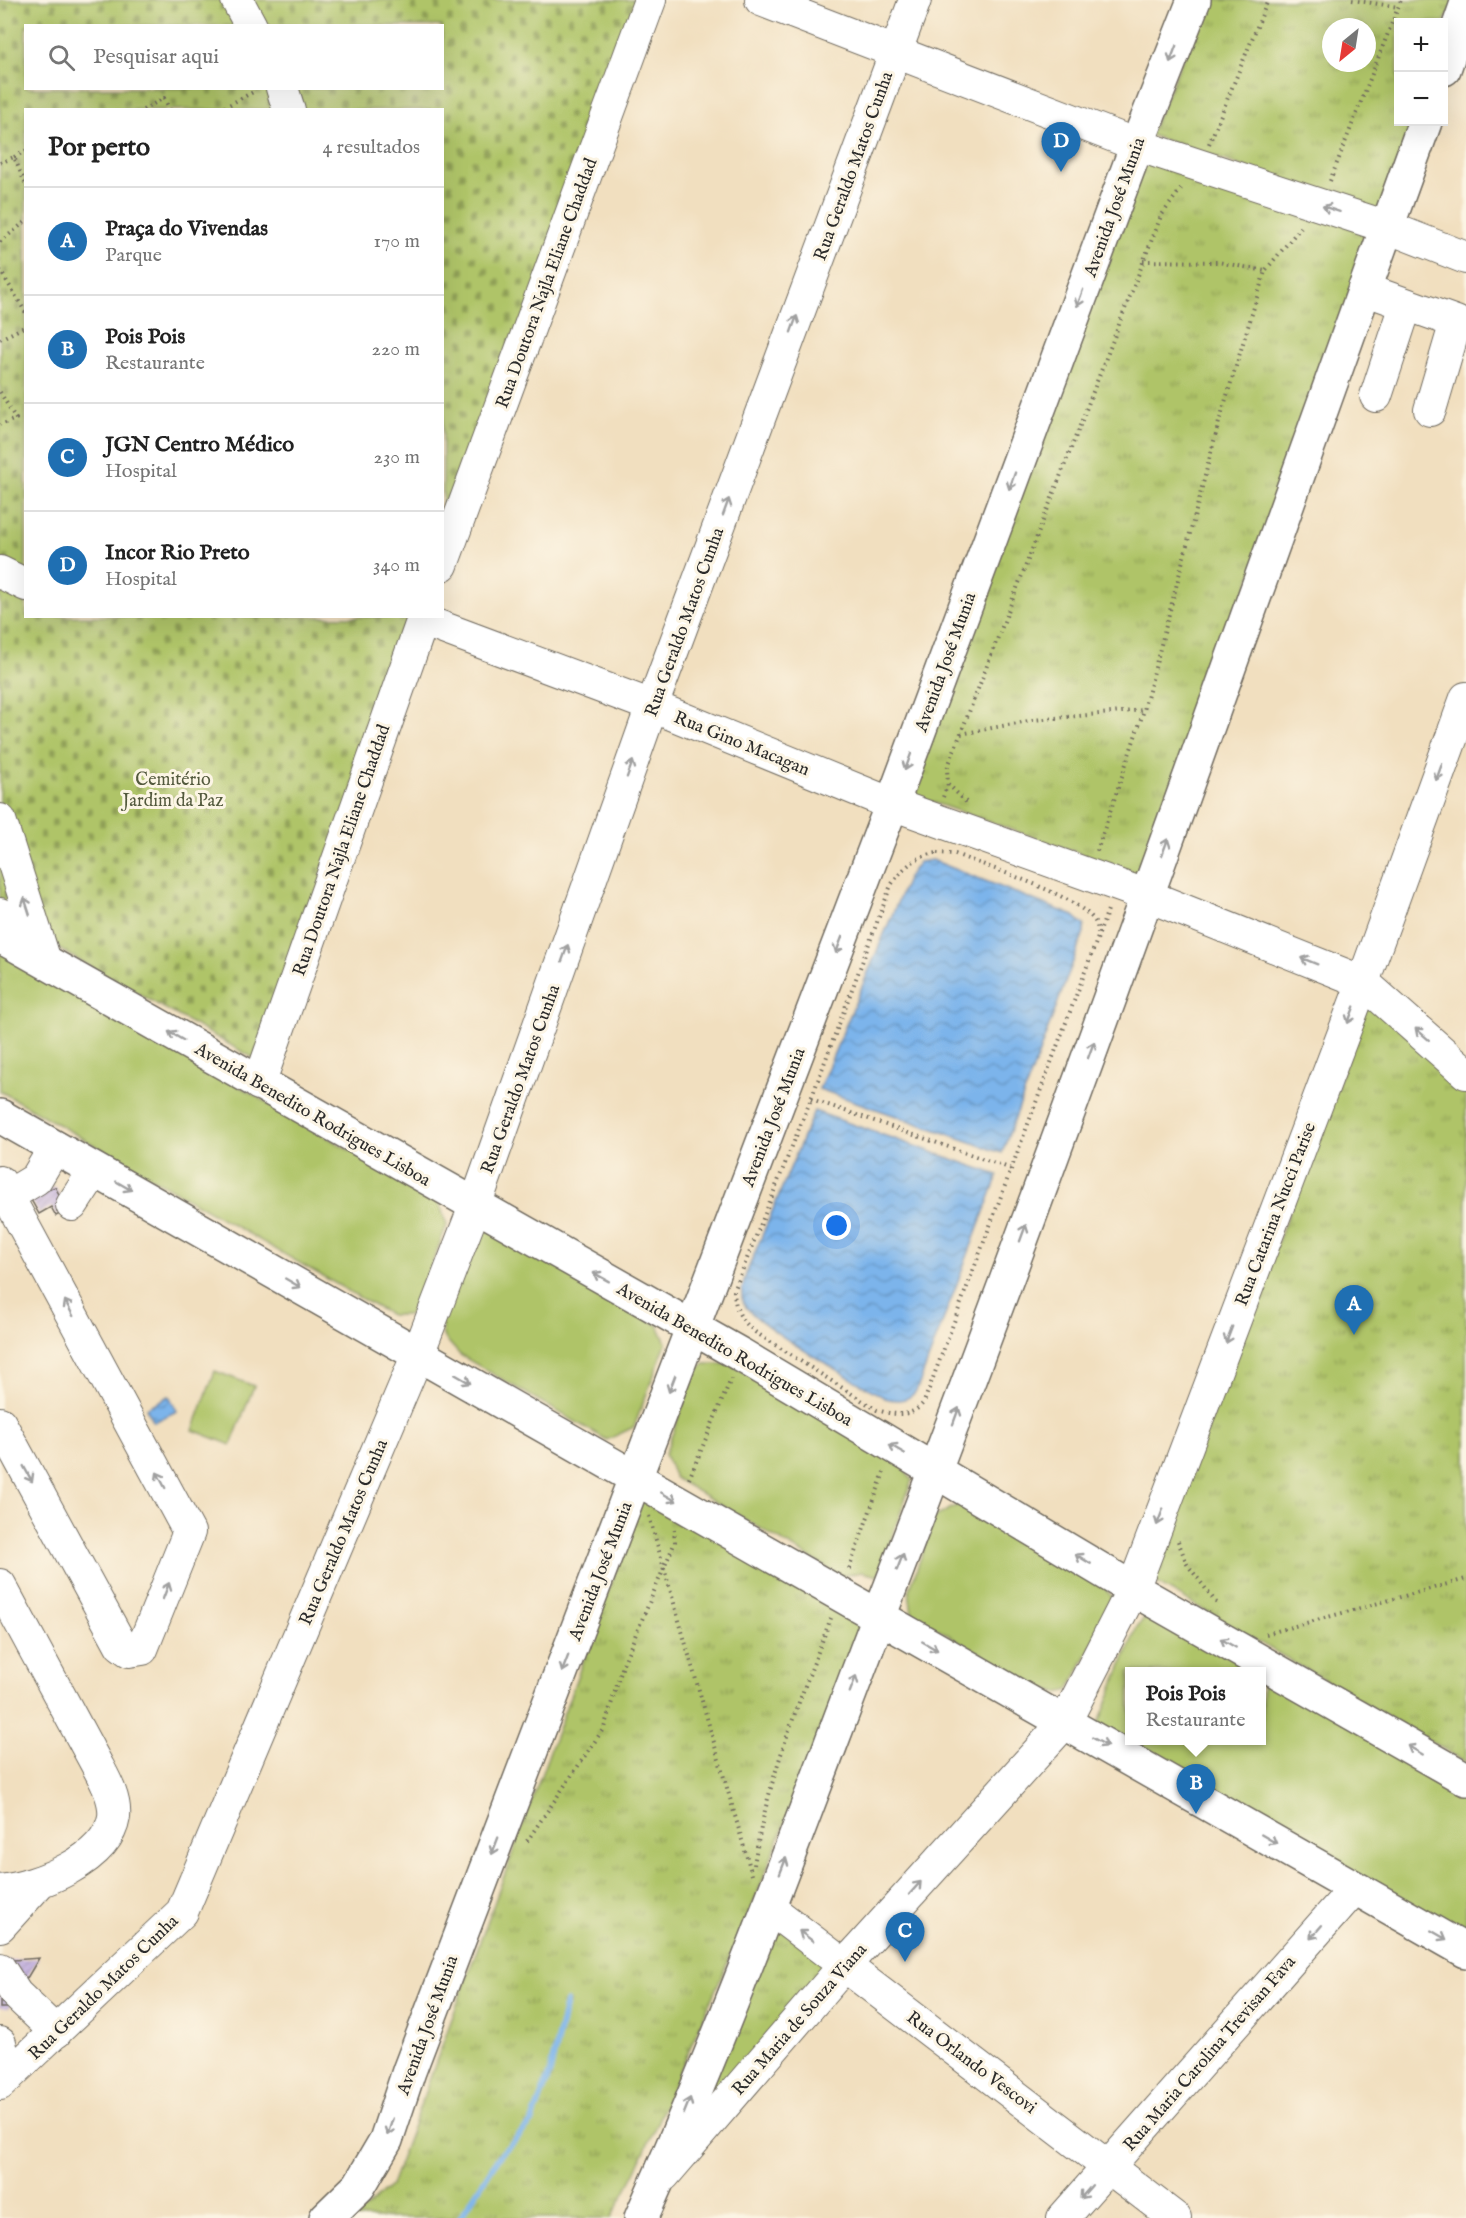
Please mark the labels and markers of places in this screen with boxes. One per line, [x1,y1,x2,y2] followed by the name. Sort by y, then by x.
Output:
[1042,122,1080,172] pin: D
[1334,1286,1374,1335] pin: A
[1176,1764,1216,1814] pin: B
[886,1912,924,1962] pin: C

